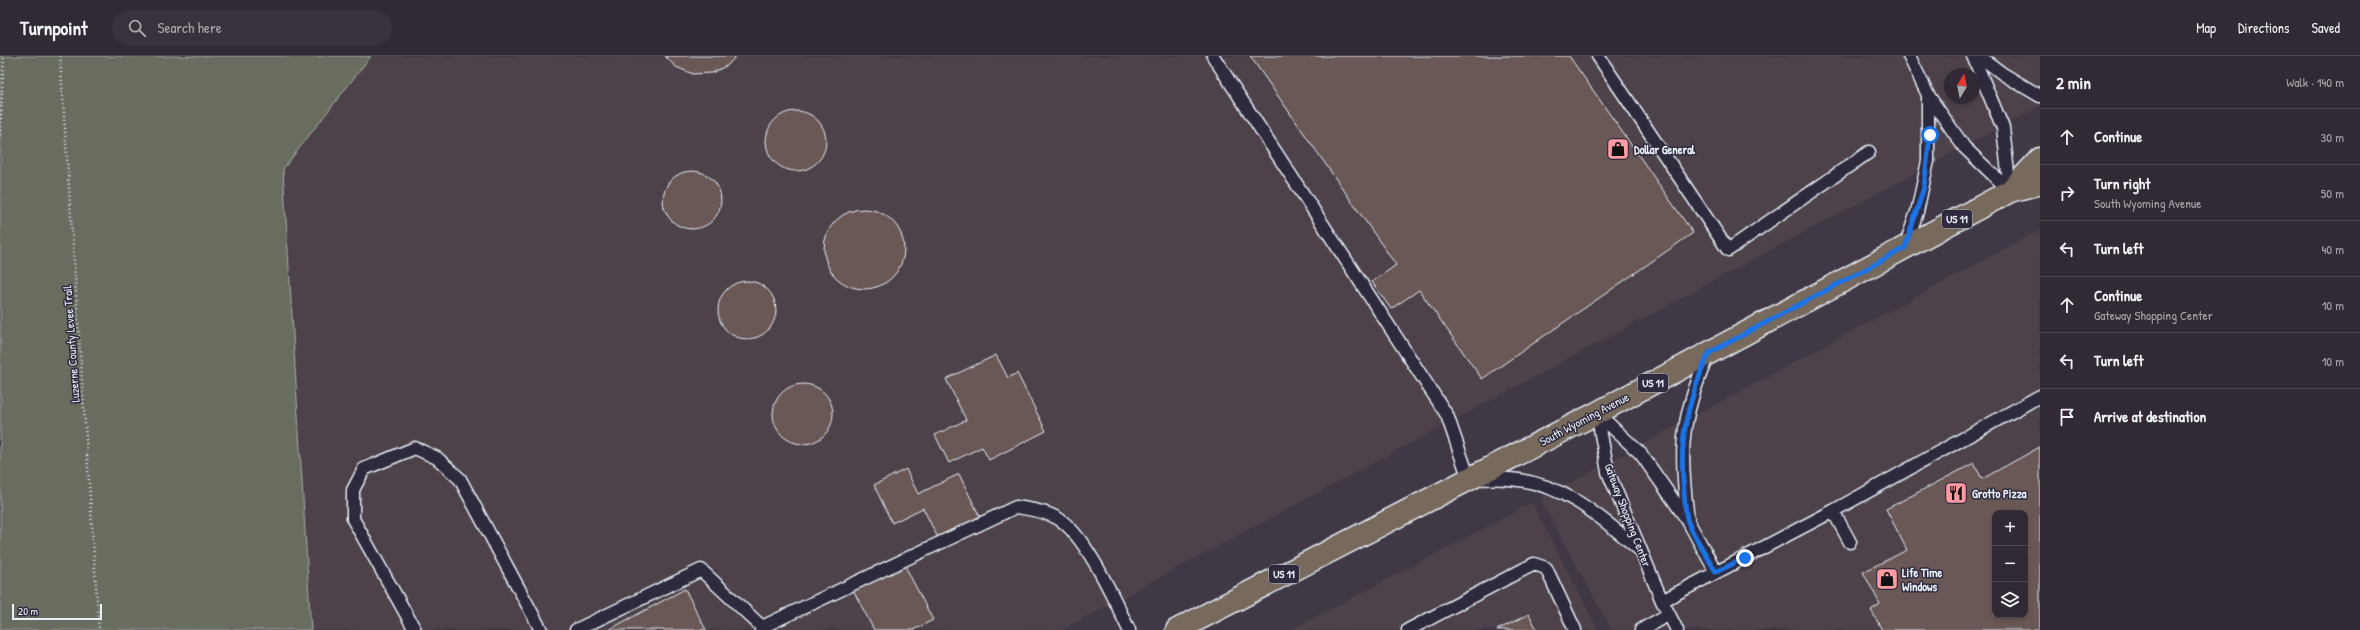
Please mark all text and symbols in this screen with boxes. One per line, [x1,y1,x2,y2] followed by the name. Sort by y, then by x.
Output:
[112,10,392,46] search box
[20,15,88,41] text: Turnpoint
[126,17,148,39] icon: search
[158,17,222,38] text: Search here
[2196,18,2216,37] text: Map
[2238,18,2289,37] text: Directions
[2311,18,2340,37] text: Saved
[1944,68,1980,104] north arrow
[2056,71,2091,94] text: 2 min
[2286,73,2344,91] text: Walk · 140 m
[1921,126,1939,144] route start
[2056,126,2078,148] icon: ahead
[2094,126,2142,147] text: Continue
[2321,128,2344,146] text: 30 m
[1605,136,1631,162] shop icon: Dollar General
[1634,141,1696,158] place label: Dollar General
[2094,173,2150,194] text: Turn right
[2056,182,2078,204] icon: right
[2321,184,2344,202] text: 50 m
[2094,194,2201,212] text: South Wyoming Avenue
[1942,210,1972,228] road number: US 11
[2056,238,2078,260] icon: left
[2094,238,2144,259] text: Turn left
[2321,240,2344,258] text: 40 m
[58,284,84,403] street label: Luzerne County Levee Trail
[2094,285,2142,306] text: Continue
[2056,294,2078,316] icon: ahead
[2322,296,2344,314] text: 10 m
[2094,306,2213,324] text: Gateway Shopping Center
[2056,350,2078,372] icon: left
[2094,350,2144,371] text: Turn left
[2322,352,2344,370] text: 10 m
[1638,374,1668,392] road number: US 11
[1536,388,1632,450] street label: South Wyoming Avenue
[2056,406,2078,428] icon: arrive
[2094,406,2206,427] text: Arrive at destination
[1600,461,1656,570] street label: Gateway Shopping Center
[1943,480,1969,506] restaurant icon: Grotto Pizza
[1972,485,2027,502] place label: Grotto Pizza
[1992,510,2028,618] map controls
[1992,510,2028,546] button: +
[1992,546,2028,582] button: −
[1736,549,1754,567] route end
[1902,564,1942,595] place label: Life Time Windows
[1269,565,1299,583] road number: US 11
[1874,566,1900,592] shop icon: Life Time Windows
[1992,582,2028,618] button: layers
[12,602,102,621] scale bar
[18,604,38,618] text: 20 m

